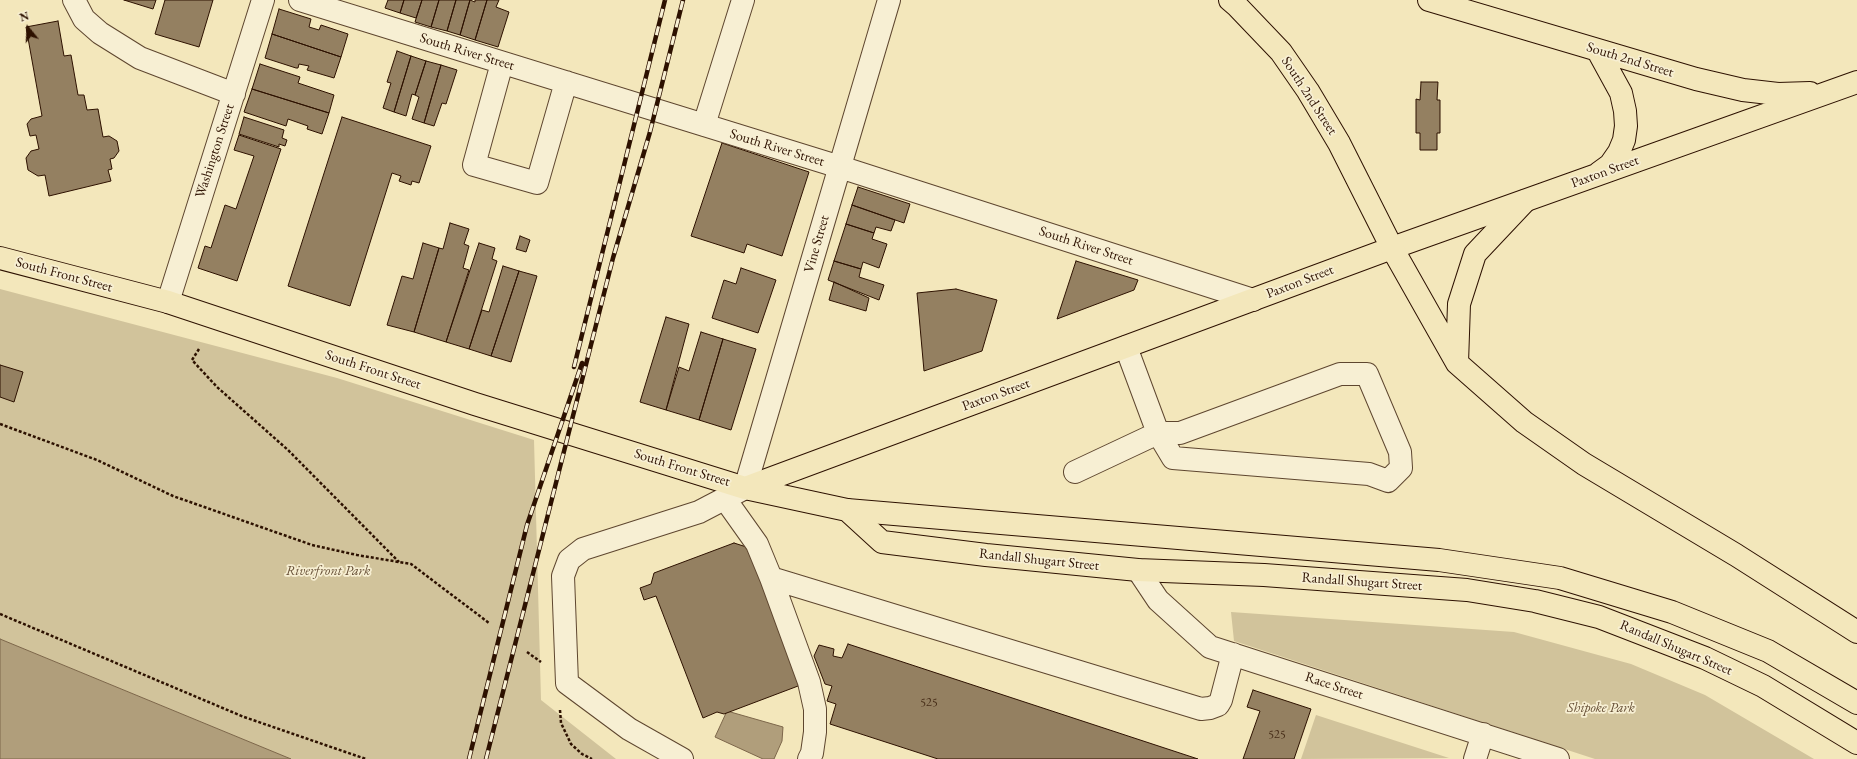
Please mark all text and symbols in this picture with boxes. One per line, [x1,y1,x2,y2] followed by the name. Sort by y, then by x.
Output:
[8,8,48,48] north arrow
[18,9,31,25] text: N
[418,30,516,74] street label: South River Street
[1585,39,1675,81] street label: South 2nd Street
[1277,54,1341,138] street label: South 2nd Street
[192,102,238,200] street label: Washington Street
[728,126,826,170] street label: South River Street
[1569,152,1641,192] street label: Paxton Street
[801,213,833,275] street label: Vine Street
[1037,223,1135,269] street label: South River Street
[14,254,114,296] street label: South Front Street
[1264,261,1336,303] street label: Paxton Street
[323,347,423,393] street label: South Front Street
[960,375,1032,415] street label: Paxton Street
[632,445,732,491] street label: South Front Street
[978,545,1100,575] street label: Randall Shugart Street
[286,563,370,579] park label: Riverfront Park
[1301,569,1423,595] street label: Randall Shugart Street
[1617,617,1735,679] street label: Randall Shugart Street
[1303,669,1365,703] street label: Race Street
[920,696,938,710] house number: 525
[1567,700,1635,716] park label: Shipoke Park
[1268,728,1286,742] house number: 525

